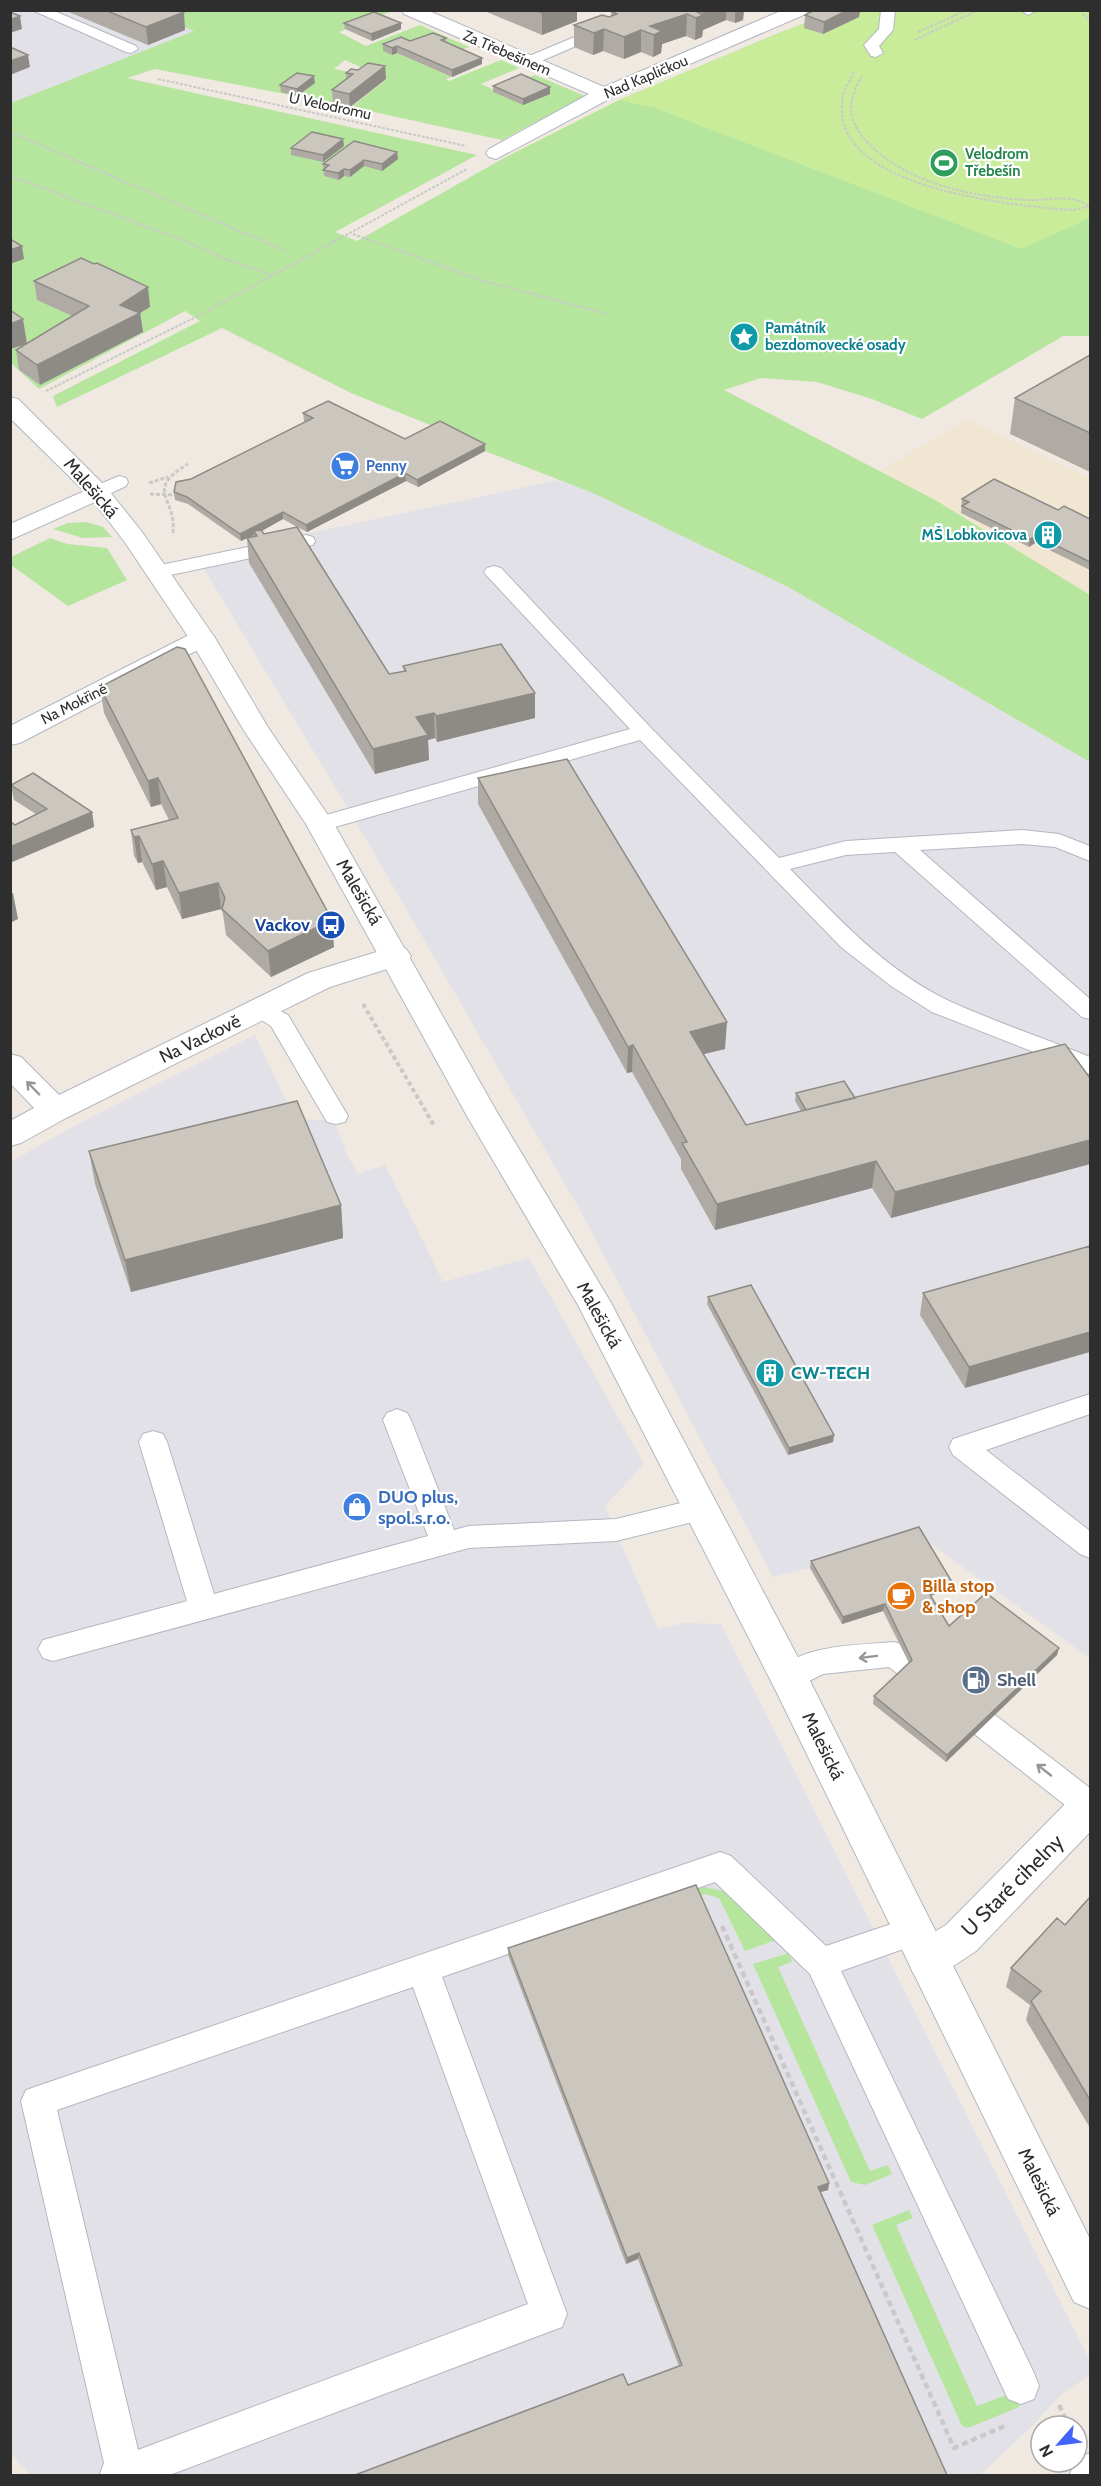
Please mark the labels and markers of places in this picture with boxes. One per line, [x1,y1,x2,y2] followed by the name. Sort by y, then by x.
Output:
[965,145,1029,180] place label: Velodrom Třebešín
[928,147,960,179] sports icon: Velodrom Třebešín
[765,319,907,354] place label: Památník bezdomovecké osady
[728,321,760,353] place icon: Památník bezdomovecké osady
[329,450,361,482] supermarket icon: Penny
[366,457,408,475] place label: Penny
[1032,519,1064,551] building icon: MŠ Lobkovicova
[921,525,1028,544] place label: MŠ Lobkovicova
[315,909,347,941] bus stop icon: Vackov
[255,914,310,936] place label: Vackov
[754,1357,786,1389] building icon: CW-TECH
[791,1362,870,1384] place label: CW-TECH
[378,1486,458,1529] place label: DUO plus, spol.s.r.o.
[341,1491,373,1523] shop icon: DUO plus, spol.s.r.o.
[922,1575,994,1618] place label: Billa stop & shop
[885,1580,917,1612] cafe icon: Billa stop & shop
[960,1664,992,1696] fuel station icon: Shell
[997,1669,1036,1691] place label: Shell

